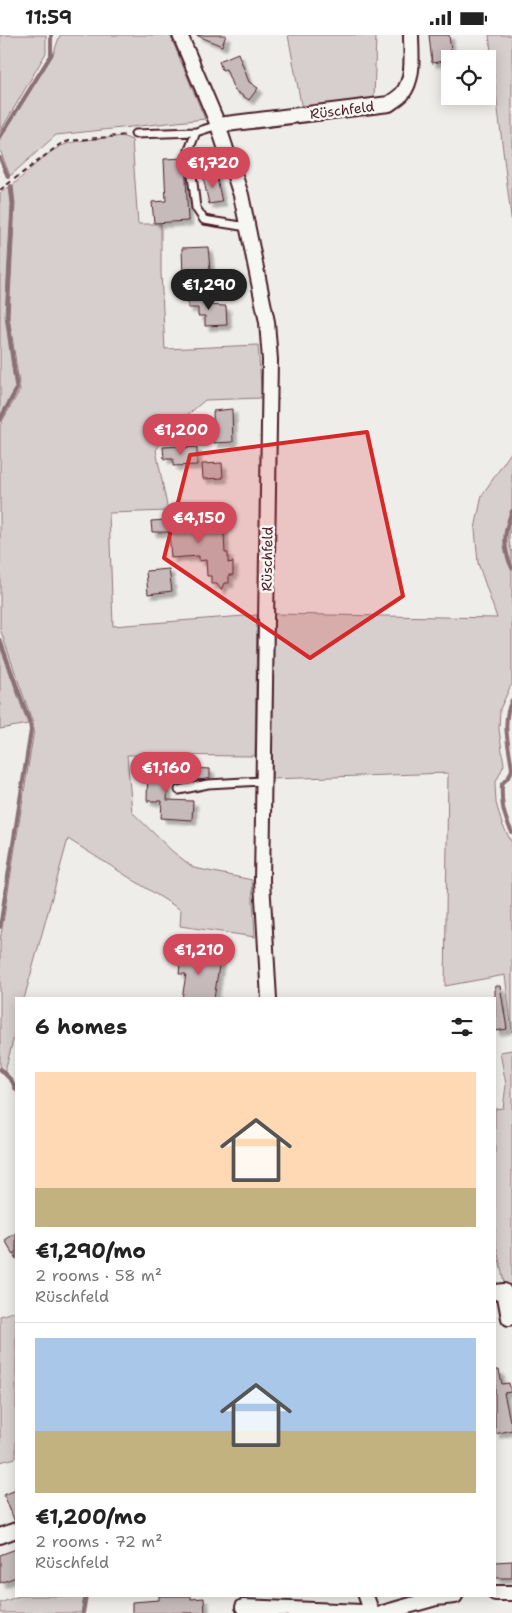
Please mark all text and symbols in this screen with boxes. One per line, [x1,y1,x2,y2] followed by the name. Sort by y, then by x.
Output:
[25,5,72,30] text: 11:59
[441,50,496,105] map controls
[441,50,496,105] button: locate
[309,97,375,123] street label: Rüschfeld
[172,147,254,189] pin: €1,720
[187,152,239,173] text: €1,720
[168,269,250,311] pin: €1,290
[182,274,236,295] text: €1,290
[140,413,222,456] pin: €1,200
[154,419,208,440] text: €1,200
[158,501,240,544] pin: €4,150
[173,507,225,528] text: €4,150
[257,526,277,592] street label: Rüschfeld
[125,751,207,794] pin: €1,160
[141,757,191,778] text: €1,160
[158,933,240,976] pin: €1,210
[174,939,224,960] text: €1,210
[35,1013,127,1041] text: 6 homes
[448,1013,476,1041] icon: filters
[211,1105,301,1195] icon: home
[35,1237,146,1265] text: €1,290/mo
[35,1265,162,1286] text: 2 rooms · 58 m²
[35,1286,109,1307] text: Rüschfeld
[211,1370,301,1460] icon: home
[35,1503,147,1531] text: €1,200/mo
[35,1531,163,1552] text: 2 rooms · 72 m²
[35,1552,109,1573] text: Rüschfeld

